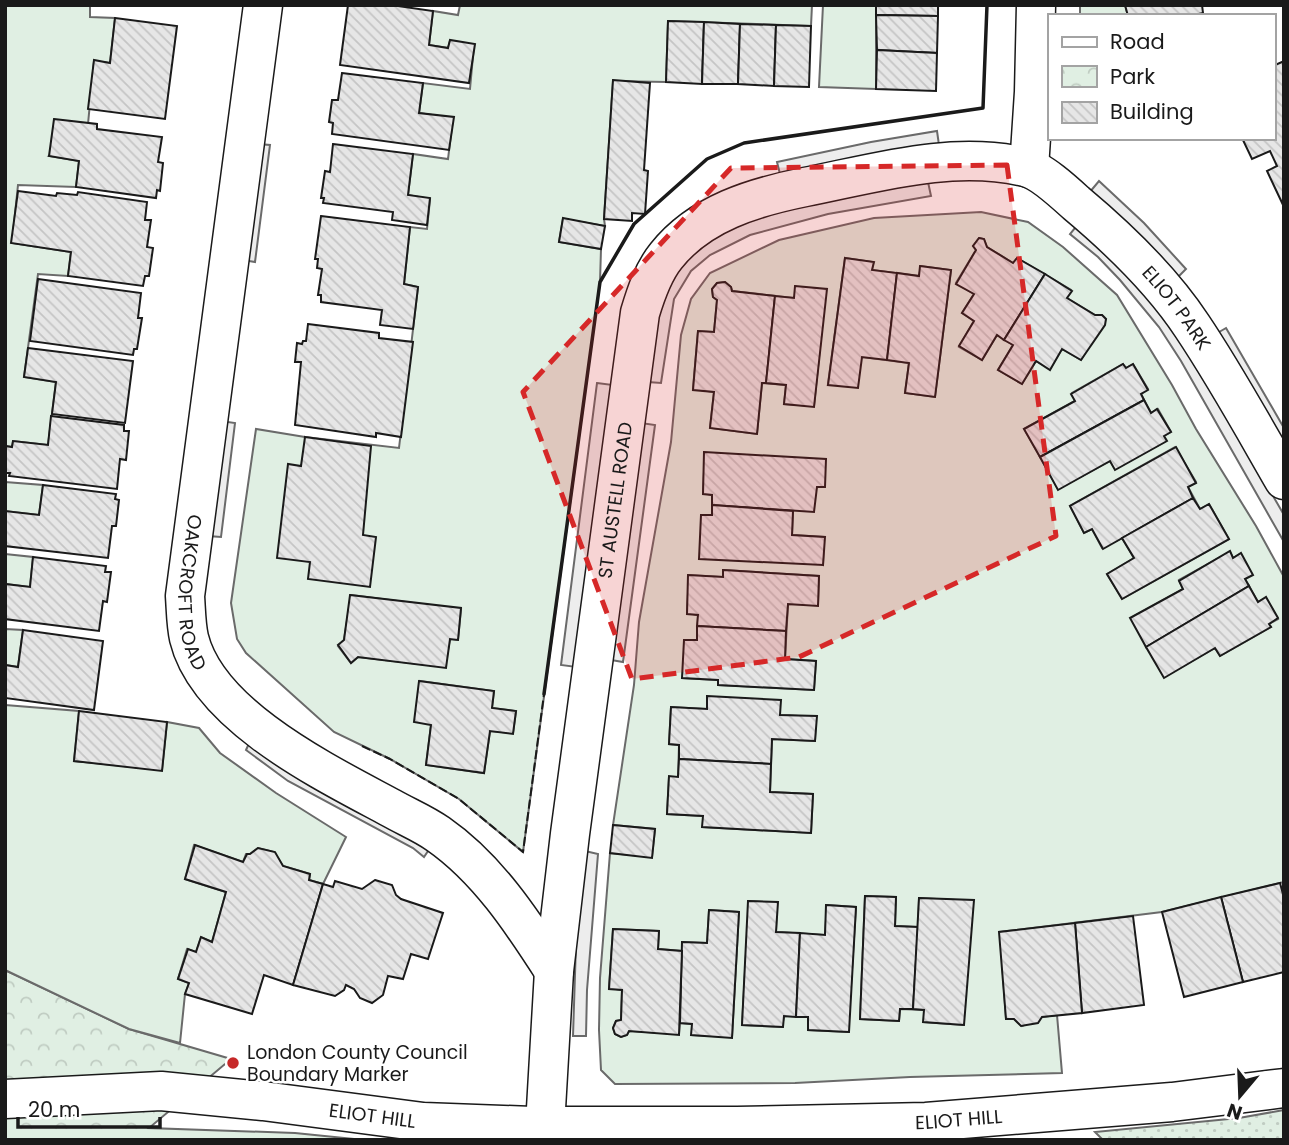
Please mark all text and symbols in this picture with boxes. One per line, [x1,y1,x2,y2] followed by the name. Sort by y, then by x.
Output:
[1048,14,1275,140] legend
[1110,27,1165,56] text: Road
[1110,62,1155,91] text: Park
[1110,97,1194,126] text: Building
[1136,260,1217,355] street label: ELIOT PARK
[591,420,639,580] street label: ST AUSTELL ROAD
[171,513,213,676] street label: OAKCROFT ROAD
[247,1039,468,1088] place label: London County Council Boundary Marker
[225,1055,241,1071] marker: London County Council Boundary Marker
[1205,1061,1275,1131] north arrow
[18,1086,159,1130] scale bar
[28,1095,81,1124] text: 20 m
[327,1097,417,1135] street label: ELIOT HILL
[1223,1097,1246,1127] text: N
[915,1103,1003,1136] street label: ELIOT HILL

